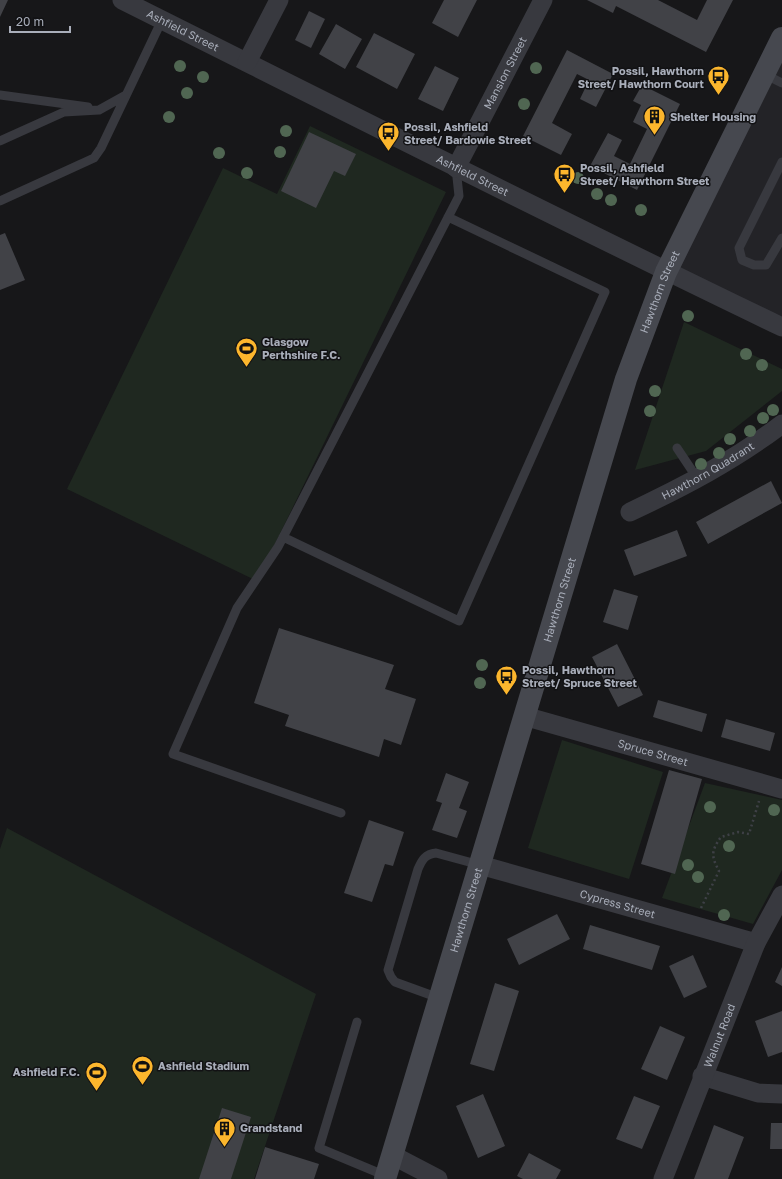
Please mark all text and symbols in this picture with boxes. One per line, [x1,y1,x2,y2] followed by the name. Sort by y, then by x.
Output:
[145,7,221,53] street label: Ashfield Street
[10,8,70,34] scale bar
[16,14,44,29] text: 20 m
[481,34,529,111] street label: Mansion Street
[578,64,705,90] place label: Possil, Hawthorn Street/ Hawthorn Court
[706,64,732,97] bus stop icon: Possil, Hawthorn Street/ Hawthorn Court
[641,104,667,137] building icon: Shelter Housing
[670,110,756,123] place label: Shelter Housing
[376,120,402,153] bus stop icon: Possil, Ashfield Street/ Bardowie Street
[404,120,532,146] place label: Possil, Ashfield Street/ Bardowie Street
[435,152,511,198] street label: Ashfield Street
[551,161,577,194] bus stop icon: Possil, Ashfield Street/ Hawthorn Street
[580,161,710,187] place label: Possil, Ashfield Street/ Hawthorn Street
[637,248,682,335] street label: Hawthorn Street
[233,335,259,368] sports icon: Glasgow Perthshire F.C.
[262,335,340,361] place label: Glasgow Perthshire F.C.
[659,439,756,502] street label: Hawthorn Quadrant
[540,556,578,643] street label: Hawthorn Street
[493,663,519,696] bus stop icon: Possil, Hawthorn Street/ Spruce Street
[522,663,637,689] place label: Possil, Hawthorn Street/ Spruce Street
[616,736,690,768] street label: Spruce Street
[447,866,484,954] street label: Hawthorn Street
[578,887,657,920] street label: Cypress Street
[701,1002,737,1069] street label: Walnut Road
[129,1053,155,1086] sports icon: Ashfield Stadium
[83,1059,109,1092] sports icon: Ashfield F.C.
[158,1059,250,1072] place label: Ashfield Stadium
[13,1065,80,1078] place label: Ashfield F.C.
[212,1115,238,1148] building icon: Grandstand
[240,1121,303,1134] place label: Grandstand

